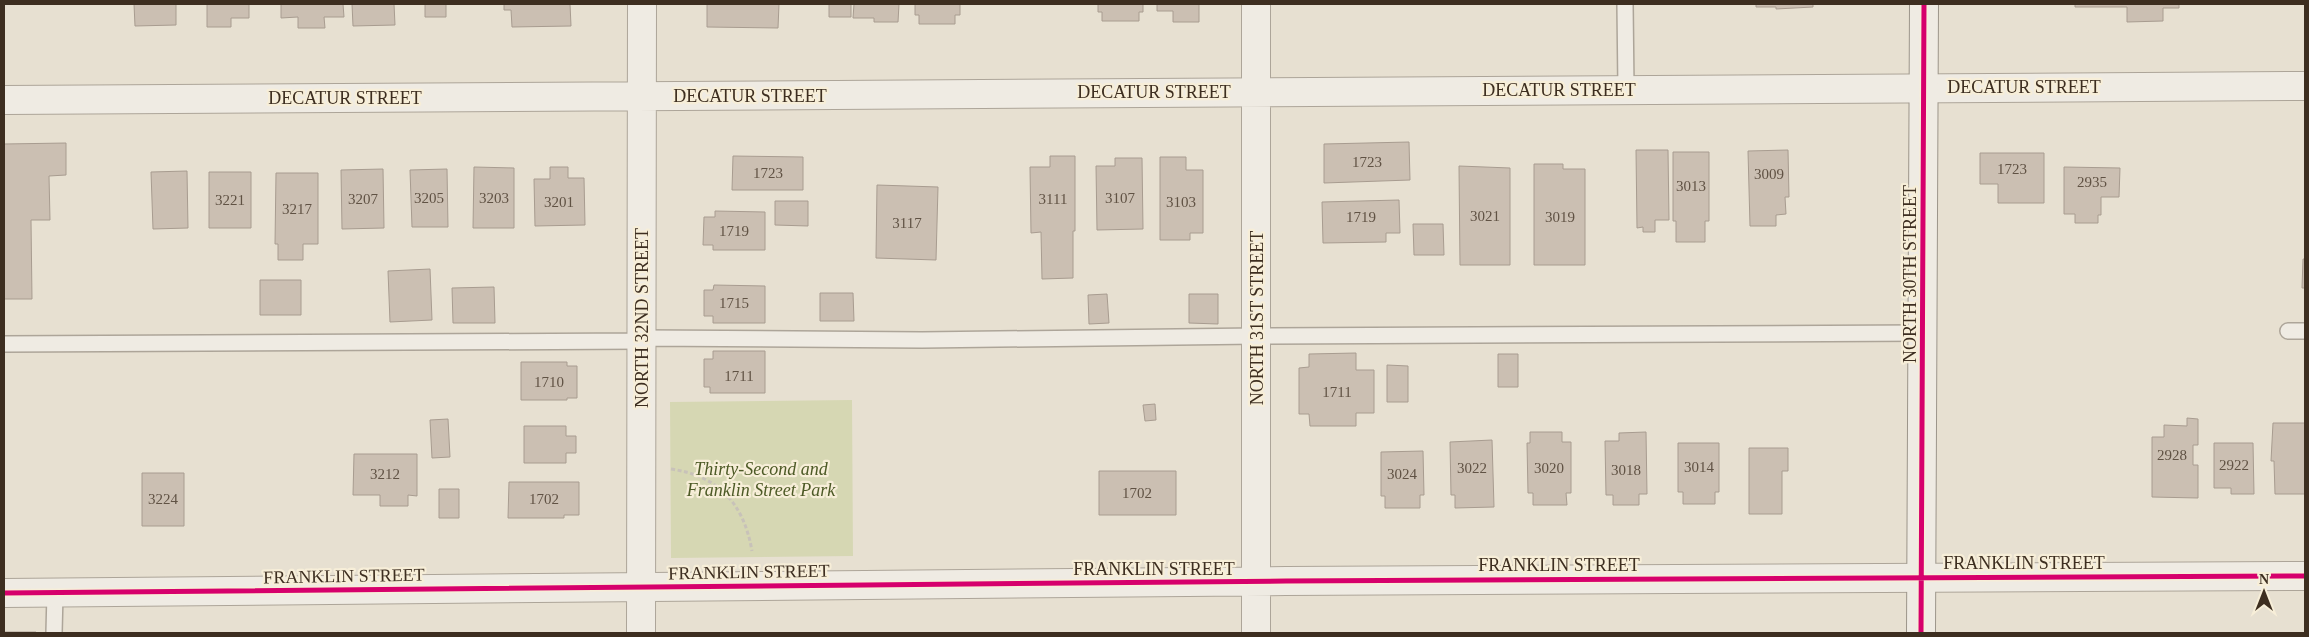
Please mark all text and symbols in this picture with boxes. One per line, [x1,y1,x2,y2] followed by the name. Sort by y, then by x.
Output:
[1947,77,2101,97] street label: DECATUR STREET
[1482,80,1636,100] street label: DECATUR STREET
[1077,82,1231,102] street label: DECATUR STREET
[673,86,827,106] street label: DECATUR STREET
[268,88,422,108] street label: DECATUR STREET
[1352,154,1382,170] house number: 1723
[1997,161,2027,177] house number: 1723
[753,165,783,181] house number: 1723
[1754,166,1784,182] house number: 3009
[2077,174,2107,190] house number: 2935
[1676,178,1706,194] house number: 3013
[1900,185,1920,363] street label: NORTH 30TH STREET
[414,190,444,206] house number: 3205
[479,190,509,206] house number: 3203
[1105,190,1136,206] house number: 3107
[348,191,379,207] house number: 3207
[1039,191,1067,207] house number: 3111
[215,192,245,208] house number: 3221
[544,194,574,210] house number: 3201
[1166,194,1196,210] house number: 3103
[282,201,313,217] house number: 3217
[1470,208,1500,224] house number: 3021
[1346,209,1376,225] house number: 1719
[1545,209,1575,225] house number: 3019
[892,215,922,231] house number: 3117
[719,223,749,239] house number: 1719
[632,228,652,408] street label: NORTH 32ND STREET
[1247,231,1267,405] street label: NORTH 31ST STREET
[719,295,749,311] house number: 1715
[724,368,754,384] house number: 1711
[534,374,564,390] house number: 1710
[1322,384,1352,400] house number: 1711
[2157,447,2187,463] house number: 2928
[2219,457,2249,473] house number: 2922
[686,459,836,500] park label: Thirty-Second and Franklin Street Park
[1684,459,1715,475] house number: 3014
[1457,460,1487,476] house number: 3022
[1534,460,1564,476] house number: 3020
[1611,462,1641,478] house number: 3018
[370,466,400,482] house number: 3212
[1387,466,1418,482] house number: 3024
[1122,485,1152,501] house number: 1702
[148,491,179,507] house number: 3224
[529,491,559,507] house number: 1702
[1943,553,2105,573] street label: FRANKLIN STREET
[1478,555,1640,575] street label: FRANKLIN STREET
[1073,559,1235,579] street label: FRANKLIN STREET
[668,561,830,583] street label: FRANKLIN STREET
[263,565,425,587] street label: FRANKLIN STREET
[2239,567,2289,617] north arrow
[2259,572,2269,587] text: N

